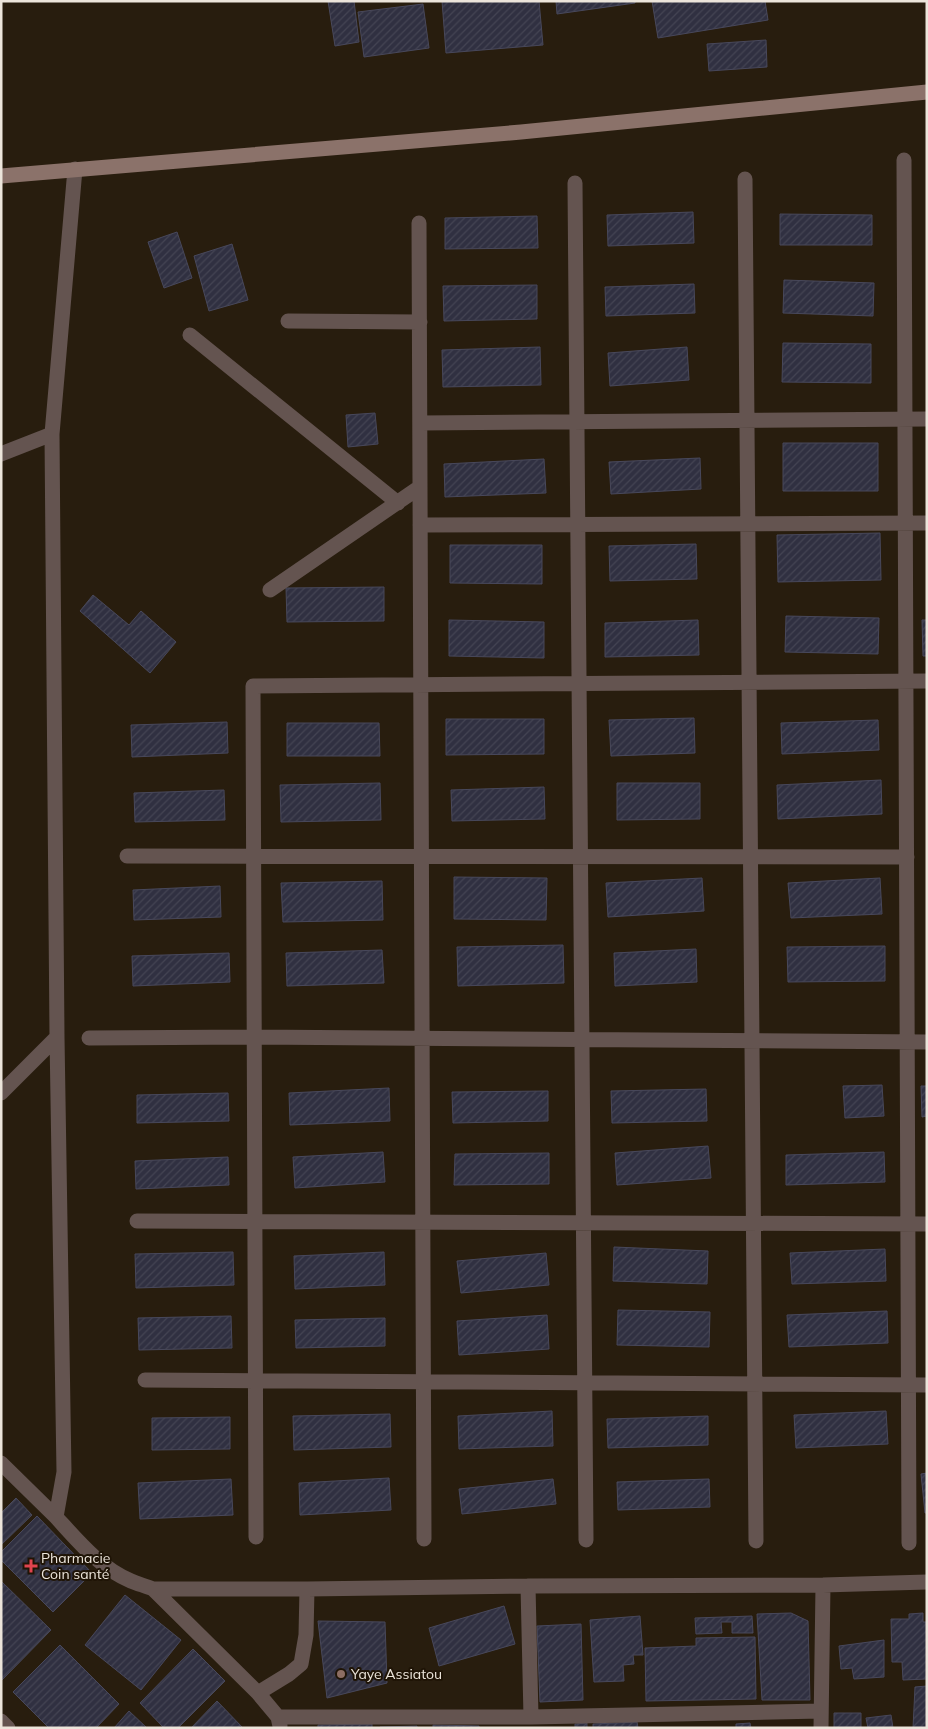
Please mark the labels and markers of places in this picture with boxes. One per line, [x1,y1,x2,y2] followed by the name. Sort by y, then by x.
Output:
[41,1549,110,1583] place label: Pharmacie Coin santé
[25,1560,37,1572] marker: Pharmacie Coin santé
[350,1665,442,1683] place label: Yaye Assiatou
[335,1668,347,1680] marker: Yaye Assiatou

